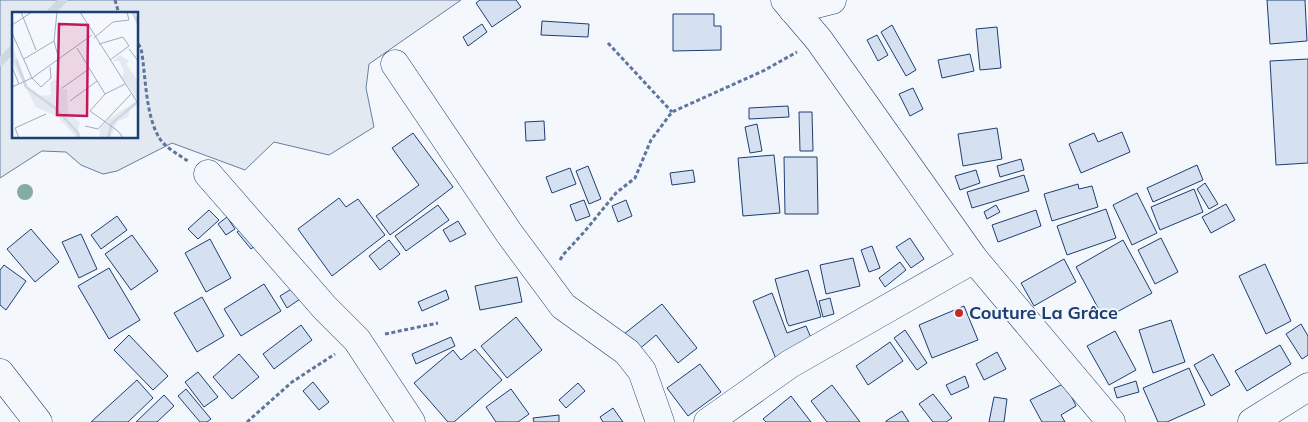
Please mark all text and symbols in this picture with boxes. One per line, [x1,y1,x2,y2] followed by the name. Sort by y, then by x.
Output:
[12,12,139,139] inset map
[969,301,1118,324] place label: Couture La Grâce
[953,307,965,319] marker: Couture La Grâce

